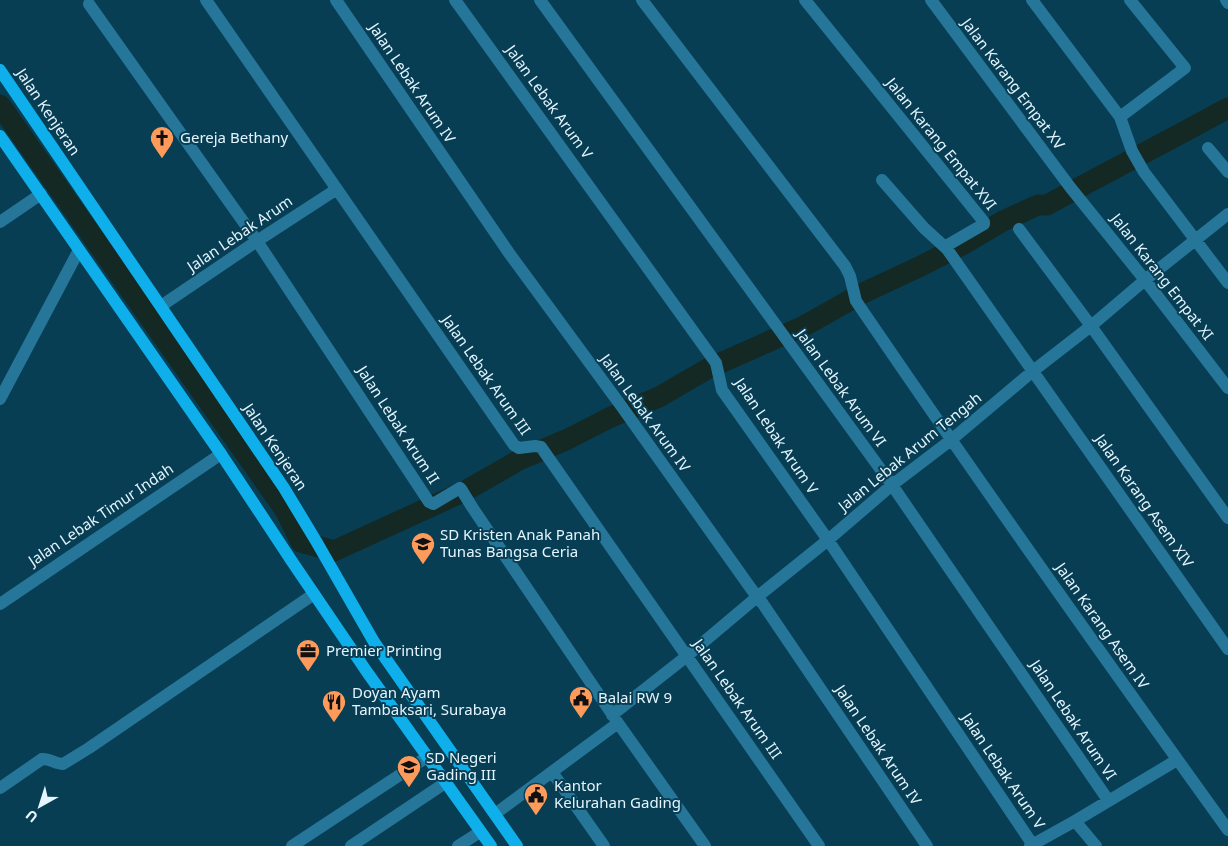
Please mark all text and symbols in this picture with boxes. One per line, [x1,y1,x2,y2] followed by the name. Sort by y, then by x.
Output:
[957,12,1070,153] street label: Jalan Karang Empat XV
[364,17,461,146] street label: Jalan Lebak Arum IV
[501,39,598,162] street label: Jalan Lebak Arum V
[11,62,85,159] street label: Jalan Kenjeran
[881,72,1001,214] street label: Jalan Karang Empat XVI
[149,125,175,159] church icon: Gereja Bethany
[180,127,289,147] place label: Gereja Bethany
[181,191,296,277] street label: Jalan Lebak Arum
[1106,207,1219,344] street label: Jalan Karang Empat XI
[437,309,536,438] street label: Jalan Lebak Arum III
[791,323,891,450] street label: Jalan Lebak Arum VI
[595,348,695,475] street label: Jalan Lebak Arum IV
[352,360,445,487] street label: Jalan Lebak Arum II
[729,372,823,497] street label: Jalan Lebak Arum V
[832,387,985,516] street label: Jalan Lebak Arum Tengah
[238,397,312,494] street label: Jalan Kenjeran
[1090,428,1198,571] street label: Jalan Karang Asem XIV
[22,458,177,571] street label: Jalan Lebak Timur Indah
[440,524,600,561] place label: SD Kristen Anak Panah Tunas Bangsa Ceria
[410,531,436,565] school or university icon: SD Kristen Anak Panah Tunas Bangsa Ceria
[1051,557,1154,692] street label: Jalan Karang Asem IV
[688,633,787,762] street label: Jalan Lebak Arum III
[295,638,321,672] office icon: Premier Printing
[326,640,442,660] place label: Premier Printing
[1025,654,1122,783] street label: Jalan Lebak Arum VI
[830,679,927,808] street label: Jalan Lebak Arum IV
[352,682,506,719] place label: Doyan Ayam Tambaksari, Surabaya
[568,685,594,719] public building icon: Balai RW 9
[598,687,672,707] place label: Balai RW 9
[321,689,347,723] restaurant icon: Doyan Ayam Tambaksari, Surabaya
[956,707,1050,832] street label: Jalan Lebak Arum V
[426,747,497,784] place label: SD Negeri Gading III
[396,754,422,788] school or university icon: SD Negeri Gading III
[554,775,681,812] place label: Kantor Kelurahan Gading
[15,781,65,831] north arrow
[523,782,549,816] public building icon: Kantor Kelurahan Gading
[21,806,42,827] text: U

